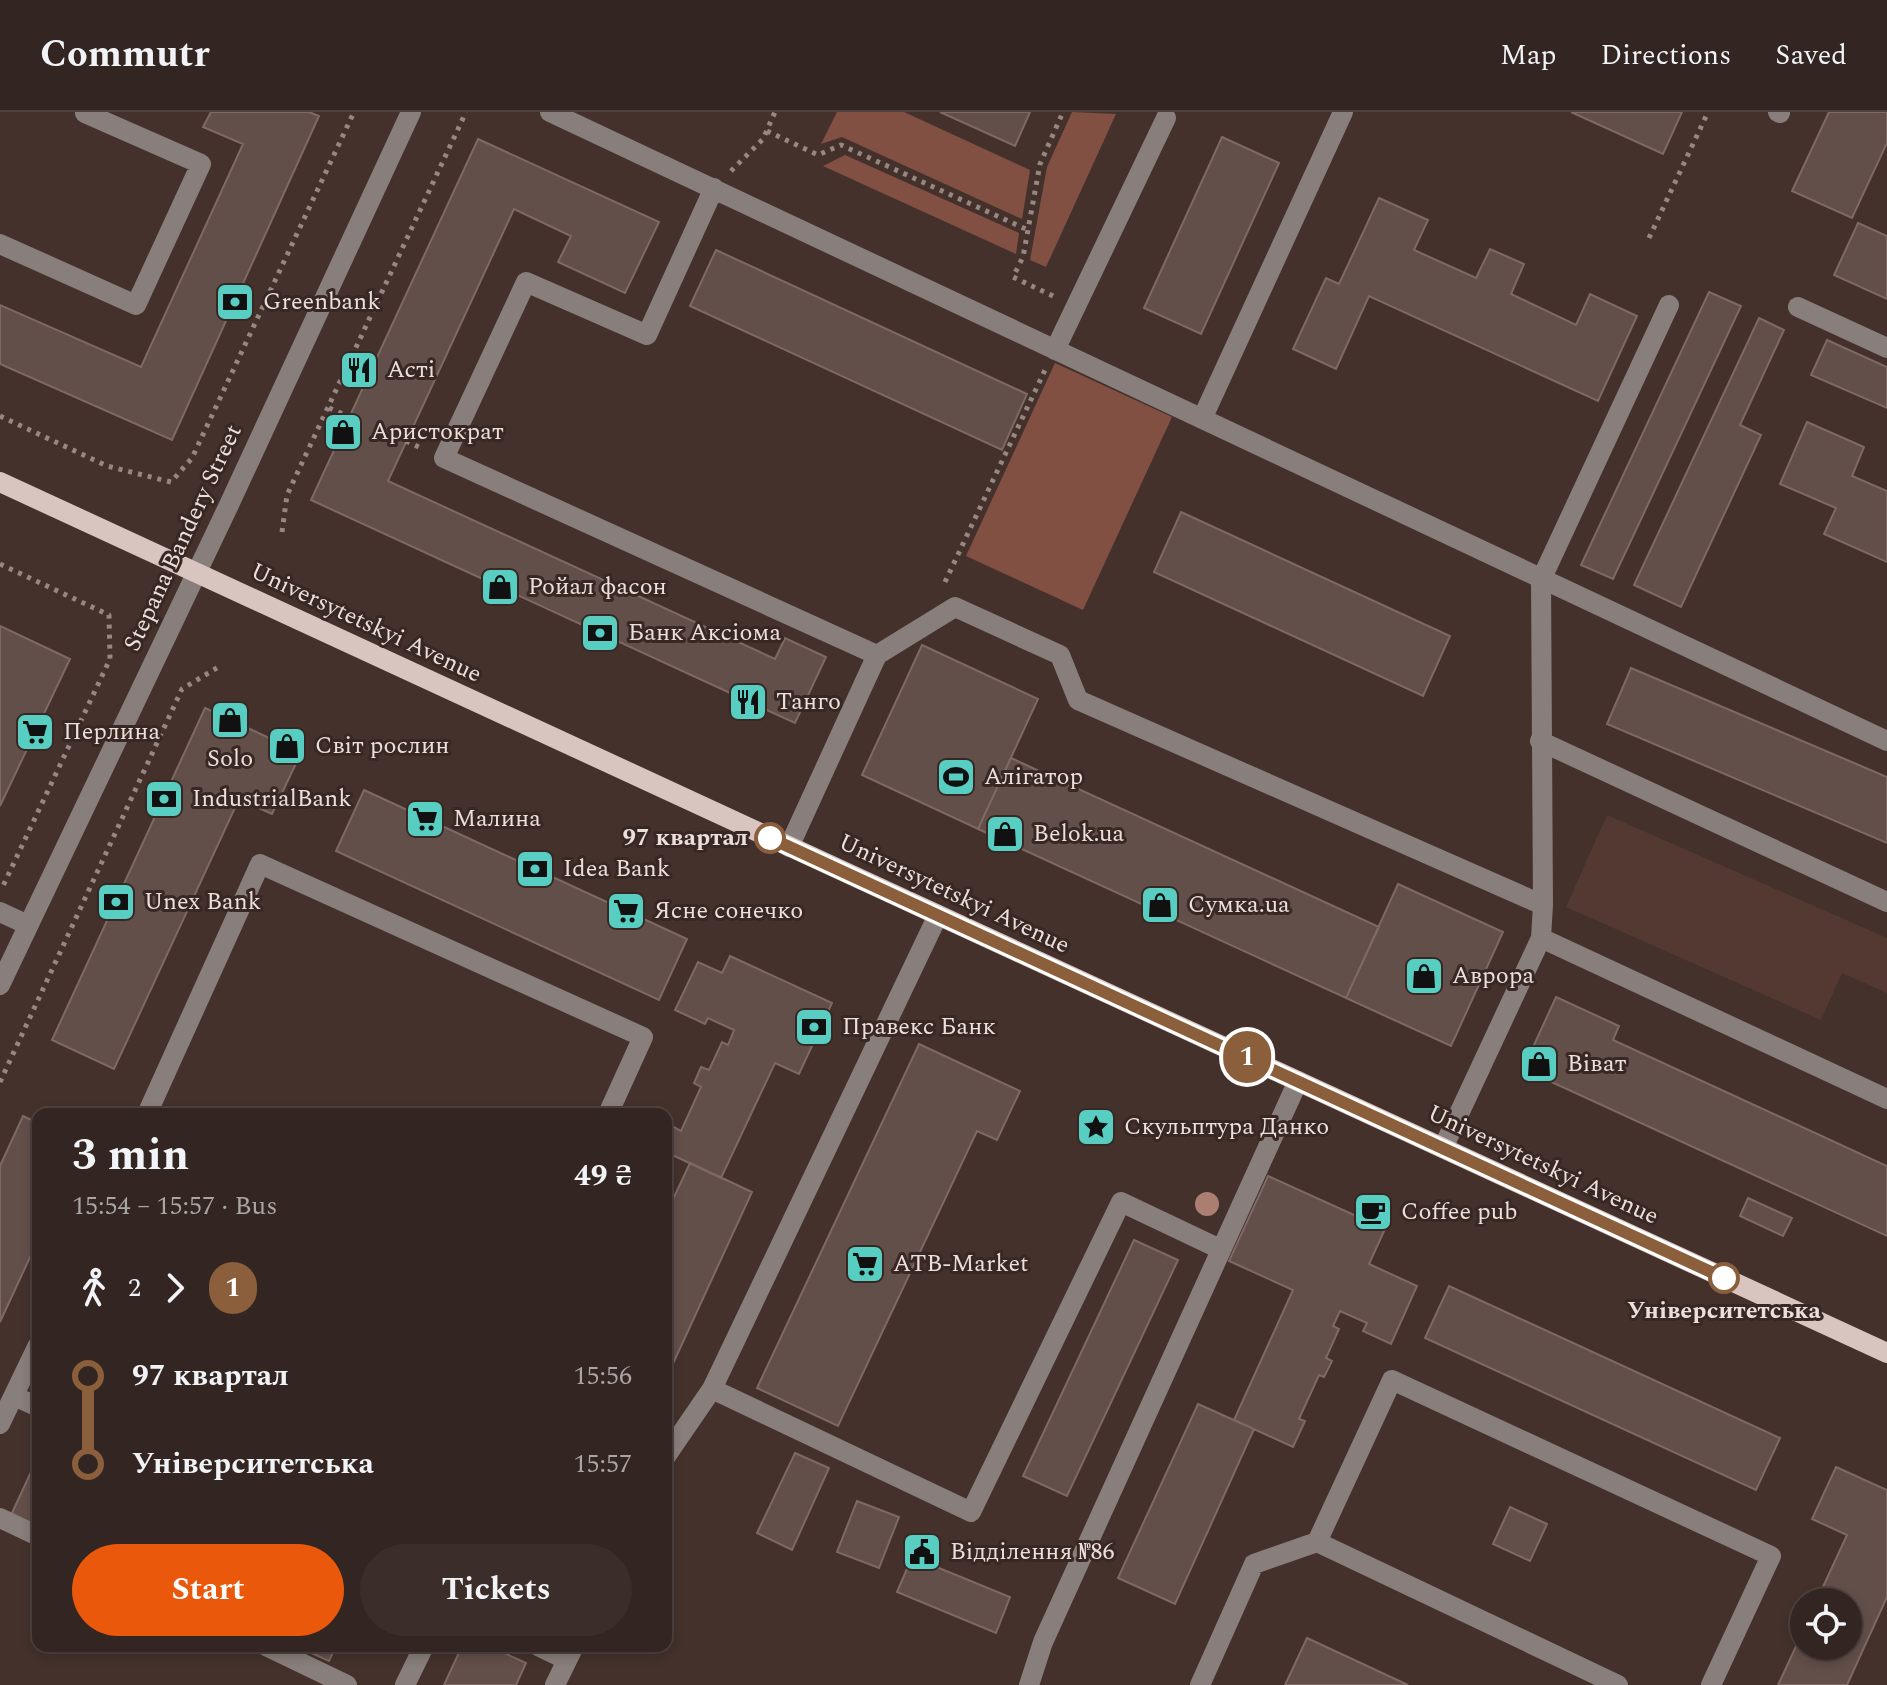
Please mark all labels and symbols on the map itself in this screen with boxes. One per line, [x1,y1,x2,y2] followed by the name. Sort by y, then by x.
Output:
[214,281,256,323] bank icon: Greenbank
[263,284,381,320] place label: Greenbank
[338,349,380,391] restaurant icon: Асті
[387,352,435,388] place label: Асті
[322,411,364,453] shop icon: Аристократ
[371,414,504,450] place label: Аристократ
[115,419,251,657] street label: Stepana Bandery Street
[244,554,488,692] street label: Universytetskyi Avenue
[479,566,521,608] shop icon: Ройал фасон
[528,569,667,605] place label: Ройал фасон
[579,612,621,654] bank icon: Банк Аксіома
[628,615,781,651] place label: Банк Аксіома
[727,681,769,723] restaurant icon: Танго
[776,684,841,720] place label: Танго
[209,699,251,741] shop icon: Solo
[14,711,56,753] supermarket icon: Перлина
[63,714,160,750] place label: Перлина
[266,725,308,767] shop icon: Світ рослин
[315,728,450,764] place label: Світ рослин
[207,741,253,777] place label: Solo
[935,756,977,798] sports icon: Алігатор
[984,759,1083,795] place label: Алігатор
[143,778,185,820] bank icon: IndustrialBank
[192,781,352,817] place label: IndustrialBank
[404,798,446,840] supermarket icon: Малина
[453,801,541,837] place label: Малина
[984,813,1026,855] shop icon: Belok.ua
[1033,816,1125,852] place label: Belok.ua
[623,820,748,856] place label: 97 квартал
[755,823,785,853] marker: 97 квартал
[832,825,1076,963] street label: Universytetskyi Avenue
[514,848,556,890] bank icon: Idea Bank
[563,851,670,887] place label: Idea Bank
[95,881,137,923] bank icon: Unex Bank
[144,884,261,920] place label: Unex Bank
[1139,884,1181,926] shop icon: Сумка.ua
[1188,887,1290,923] place label: Сумка.ua
[605,890,647,932] supermarket icon: Ясне сонечко
[654,893,803,929] place label: Ясне сонечко
[1403,955,1445,997] shop icon: Аврора
[1452,958,1534,994] place label: Аврора
[793,1006,835,1048] bank icon: Правекс Банк
[842,1009,996,1045] place label: Правекс Банк
[1221,1031,1273,1083] line badge: 1
[1518,1043,1560,1085] shop icon: Віват
[1567,1046,1627,1082] place label: Віват
[1421,1096,1665,1234] street label: Universytetskyi Avenue
[1075,1106,1117,1148] place icon: Скульптура Данко
[1124,1109,1329,1145] place label: Скульптура Данко
[1352,1191,1394,1233] cafe icon: Coffee pub
[1401,1194,1518,1230] place label: Coffee pub
[844,1243,886,1285] supermarket icon: ATB-Market
[893,1246,1029,1282] place label: ATB-Market
[1709,1263,1739,1293] marker: Університетська
[1627,1293,1821,1329] place label: Університетська
[901,1531,943,1573] public building icon: Відділення №86
[950,1534,1114,1570] place label: Відділення №86

